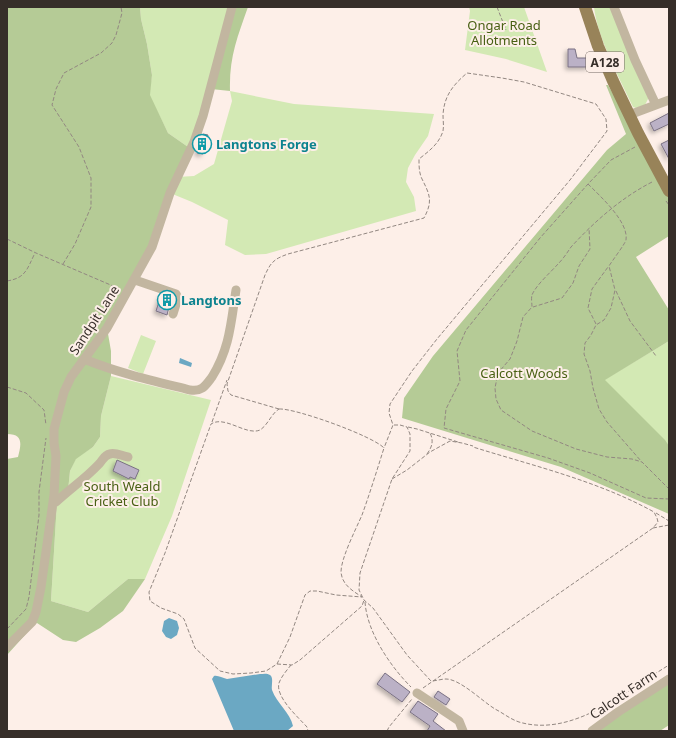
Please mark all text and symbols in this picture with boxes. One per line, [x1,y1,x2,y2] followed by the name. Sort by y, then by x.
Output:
[467,16,541,49] park label: Ongar Road Allotments
[586,52,624,72] road number: A128
[191,133,213,155] building icon: Langtons Forge
[216,135,317,153] place label: Langtons Forge
[65,282,123,358] street label: Sandpit Lane
[156,289,178,311] building icon: Langtons
[181,291,241,309] place label: Langtons
[480,364,568,382] park label: Calcott Woods
[84,477,160,510] park label: South Weald Cricket Club
[586,665,660,723] street label: Calcott Farm

